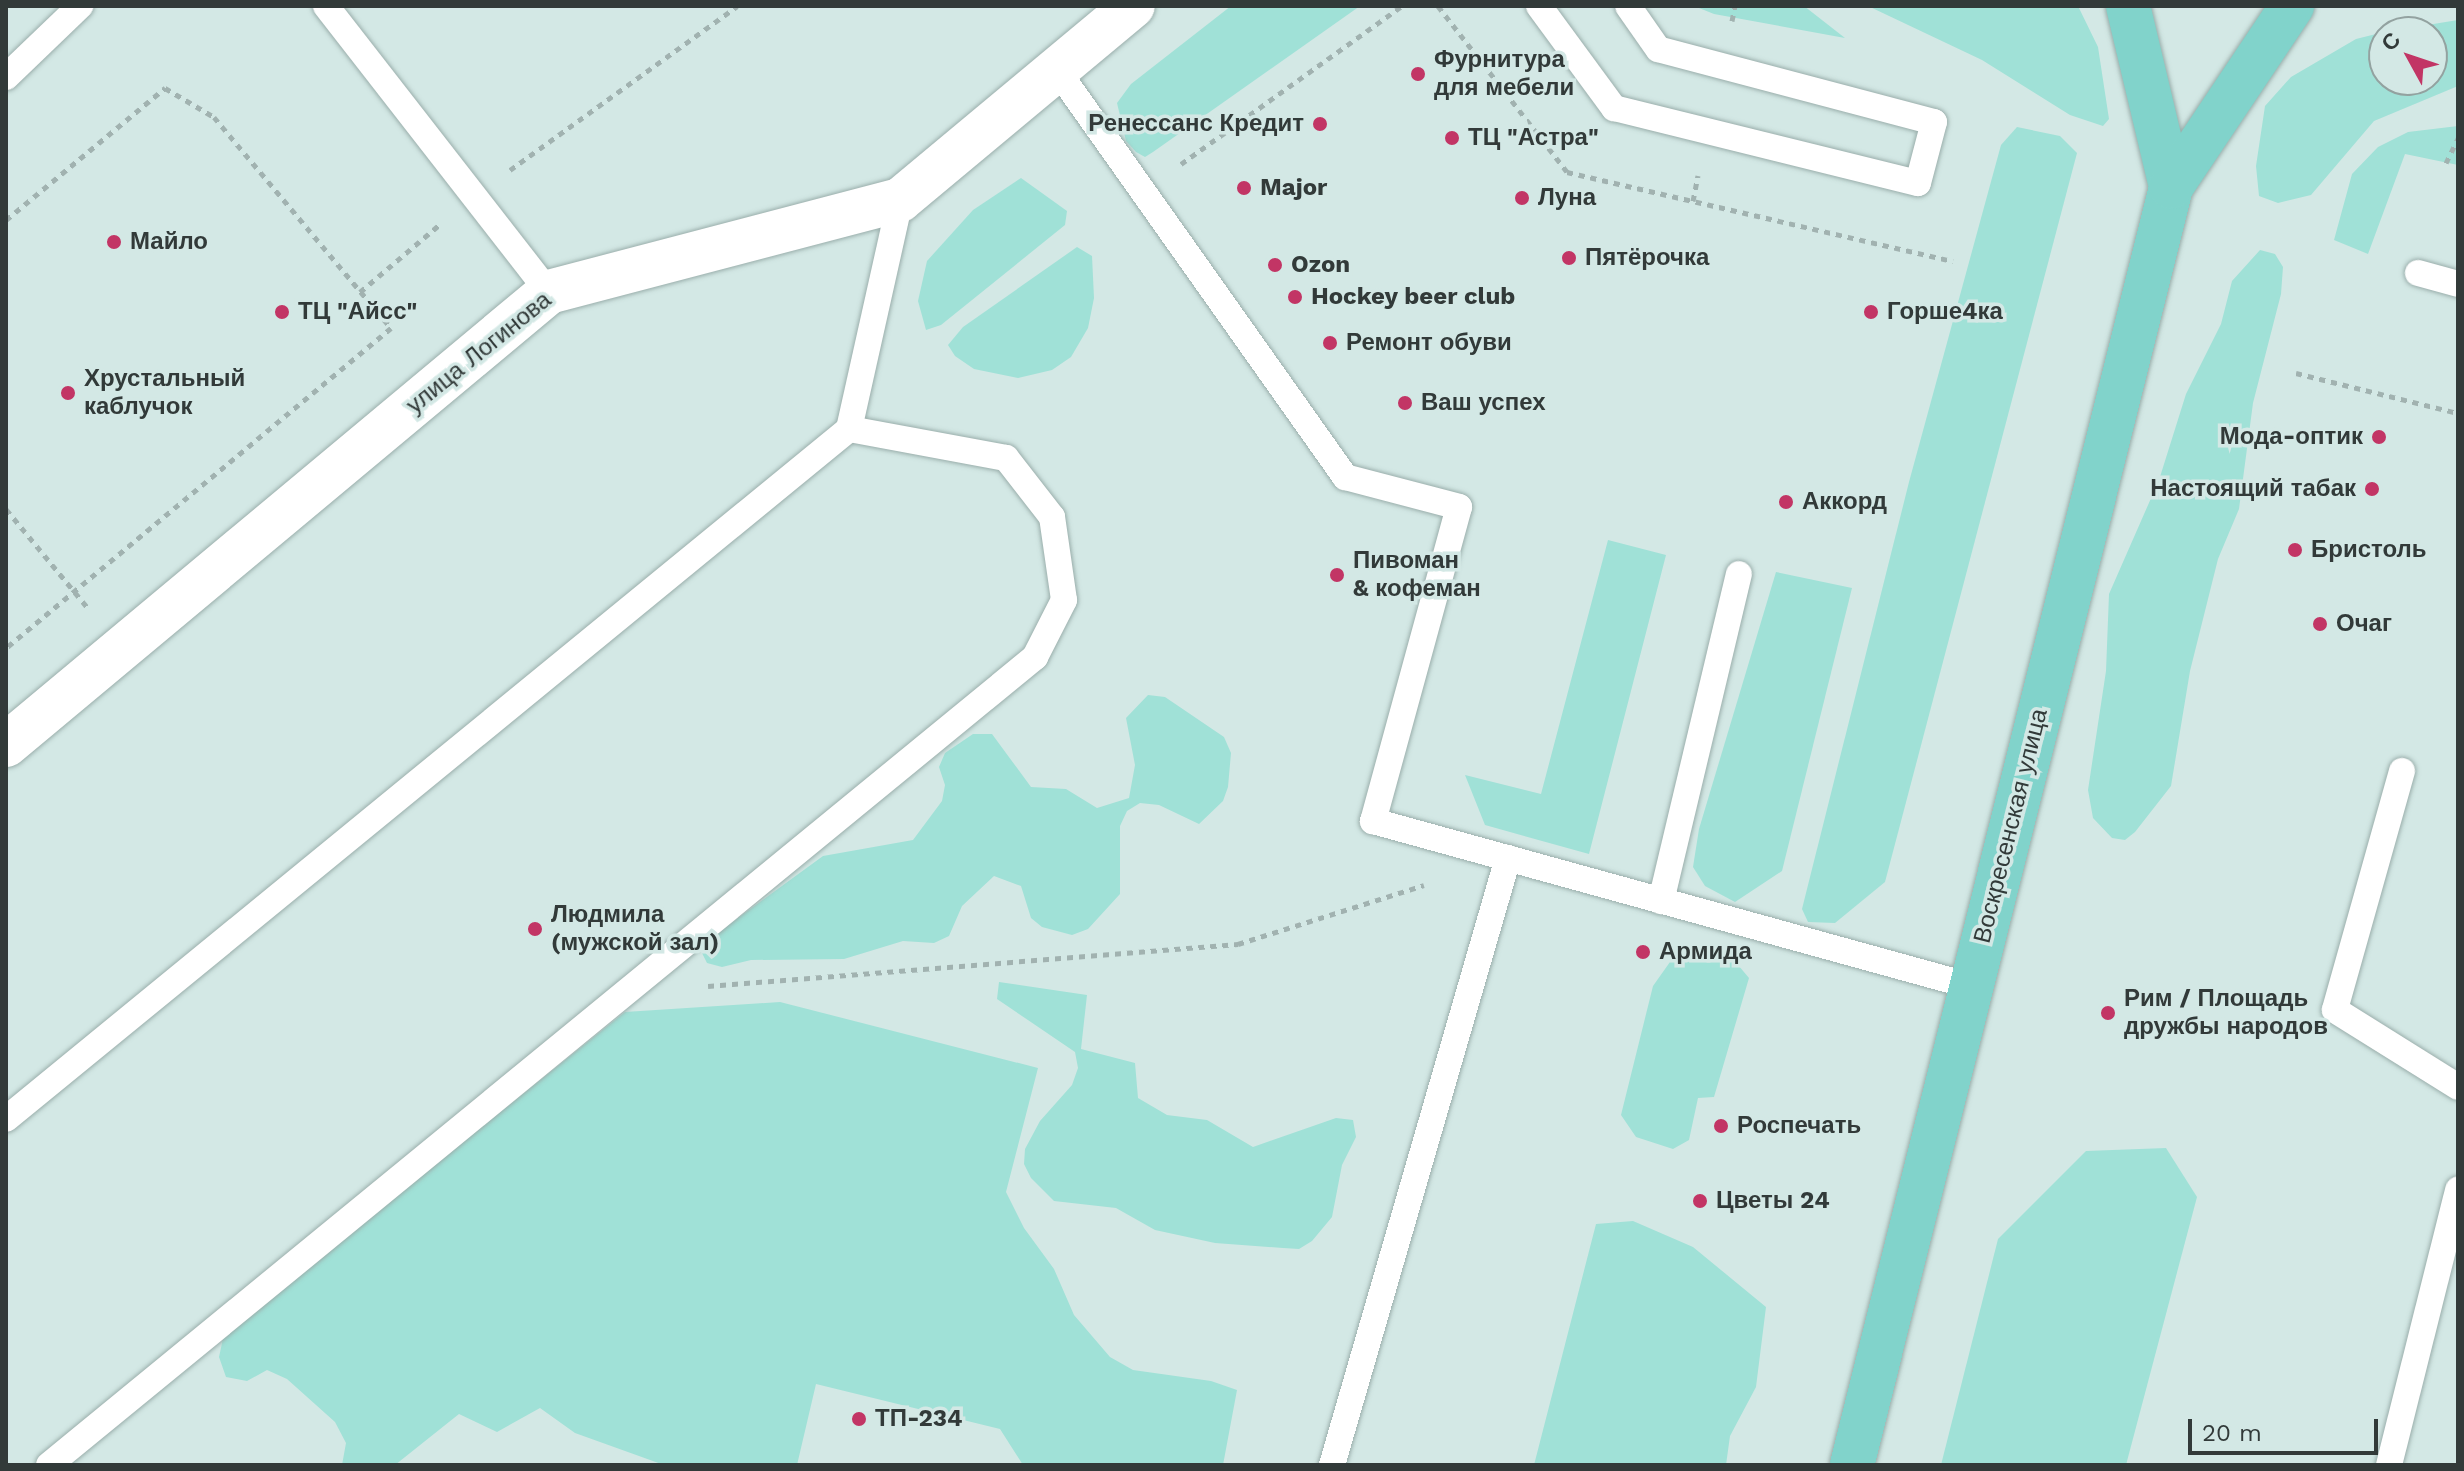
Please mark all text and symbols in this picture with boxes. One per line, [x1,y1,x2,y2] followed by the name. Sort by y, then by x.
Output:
[2368,16,2448,96] north arrow
[2376,27,2405,56] text: С
[1434,46,1574,102] place label: Фурнитура для мебели
[1409,65,1427,83] marker: Фурнитура для мебели
[1088,110,1304,138] place label: Ренессанс Кредит
[1311,115,1329,133] marker: Ренессанс Кредит
[1468,124,1599,152] place label: ТЦ "Астра"
[1443,129,1461,147] marker: ТЦ "Астра"
[1260,174,1327,202] place label: Major
[1235,179,1253,197] marker: Major
[1538,184,1596,212] place label: Луна
[1513,189,1531,207] marker: Луна
[130,228,208,256] place label: Майло
[105,233,123,251] marker: Майло
[1585,244,1709,272] place label: Пятёрочка
[1560,249,1578,267] marker: Пятёрочка
[1291,251,1350,279] place label: Ozon
[1266,256,1284,274] marker: Ozon
[1311,283,1516,311] place label: Hockey beer club
[401,286,557,420] street label: улица Логинова
[1286,288,1304,306] marker: Hockey beer club
[298,298,417,326] place label: ТЦ "Айсс"
[1887,298,2003,326] place label: Горше4ка
[273,303,291,321] marker: ТЦ "Айсс"
[1862,303,1880,321] marker: Горше4ка
[1346,329,1512,357] place label: Ремонт обуви
[1321,334,1339,352] marker: Ремонт обуви
[84,365,245,421] place label: Хрустальный каблучок
[59,384,77,402] marker: Хрустальный каблучок
[1421,389,1546,417] place label: Ваш успех
[1396,394,1414,412] marker: Ваш успех
[2220,423,2363,451] place label: Мода-оптик
[2370,428,2388,446] marker: Мода-оптик
[2150,475,2356,503] place label: Настоящий табак
[2363,480,2381,498] marker: Настоящий табак
[1802,488,1887,516] place label: Аккорд
[1777,493,1795,511] marker: Аккорд
[2311,536,2427,564] place label: Бристоль
[2286,541,2304,559] marker: Бристоль
[1353,547,1481,603] place label: Пивоман & кофеман
[1328,566,1346,584] marker: Пивоман & кофеман
[2336,610,2392,638] place label: Очаг
[2311,615,2329,633] marker: Очаг
[1968,706,2054,946] street label: Воскресенская улица
[551,901,719,957] place label: Людмила (мужской зал)
[526,920,544,938] marker: Людмила (мужской зал)
[1659,938,1752,966] place label: Армида
[1634,943,1652,961] marker: Армида
[2124,985,2328,1041] place label: Рим / Площадь дружбы народов
[2099,1004,2117,1022] marker: Рим / Площадь дружбы народов
[1737,1112,1861,1140] place label: Роспечать
[1712,1117,1730,1135] marker: Роспечать
[1716,1187,1830,1215] place label: Цветы 24
[1691,1192,1709,1210] marker: Цветы 24
[2192,1403,2382,1453] scale bar
[875,1405,963,1433] place label: ТП-234
[850,1410,868,1428] marker: ТП-234
[2202,1419,2262,1447] text: 20 m

